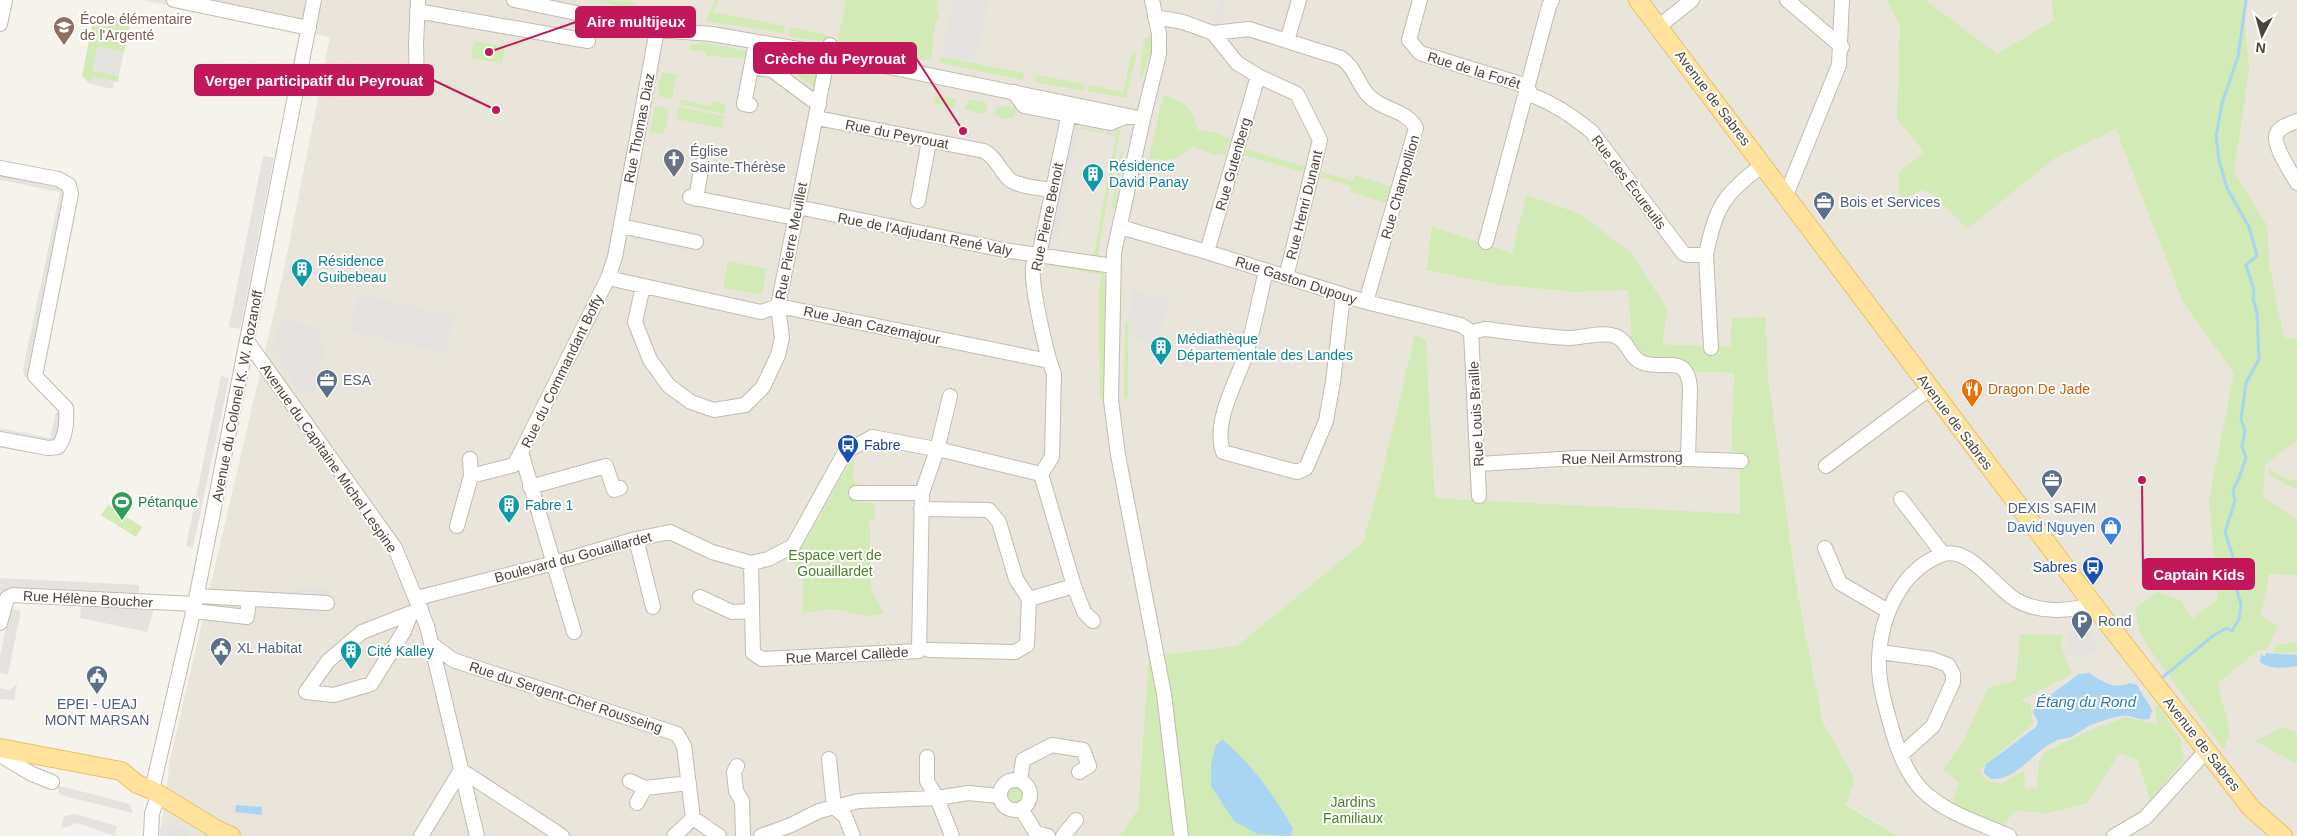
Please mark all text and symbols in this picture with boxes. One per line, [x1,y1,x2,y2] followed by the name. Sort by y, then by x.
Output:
[576,7,695,37] callout: Aire multijeux
[2237,10,2287,60] north arrow
[80,11,192,43] place label: École élémentaire de l'Argenté
[586,13,686,30] text: Aire multijeux
[52,15,76,46] school or university icon: École élémentaire de l'Argenté
[2255,39,2267,56] text: N
[754,43,916,73] callout: Crèche du Peyrouat
[1672,47,1754,149] street label: Avenue de Sabres
[1426,48,1523,92] street label: Rue de la Forêt
[764,50,906,67] text: Crèche du Peyrouat
[195,65,433,95] callout: Verger participatif du Peyrouat
[205,72,423,89] text: Verger participatif du Peyrouat
[620,72,658,184] street label: Rue Thomas Diaz
[844,116,950,152] street label: Rue du Peyrouat
[1212,116,1254,212] street label: Rue Gutenberg
[1588,132,1670,232] street label: Rue des Écureuils
[1378,133,1422,241] street label: Rue Champollion
[690,143,786,175] place label: Église Sainte-Thérèse
[662,147,686,178] church icon: Église Sainte-Thérèse
[1283,149,1325,261] street label: Rue Henri Dunant
[1109,158,1188,190] place label: Résidence David Panay
[1028,161,1066,273] street label: Rue Pierre Benoit
[1081,162,1105,193] building icon: Résidence David Panay
[772,181,810,301] street label: Rue Pierre Meuillet
[1812,190,1836,221] office icon: Bois et Services
[1840,194,1940,210] place label: Bois et Services
[836,209,1014,259] street label: Rue de l'Adjudant René Valy
[318,253,387,285] place label: Résidence Guibebeau
[1233,253,1359,307] street label: Rue Gaston Dupouy
[290,257,314,288] building icon: Résidence Guibebeau
[209,289,265,503] street label: Avenue du Colonel K. W. Rozanoff
[518,292,606,450] street label: Rue du Commandant Boffy
[802,303,942,347] street label: Rue Jean Cazemajour
[1177,331,1353,363] place label: Médiathèque Départementale des Landes
[1149,335,1173,366] building icon: Médiathèque Départementale des Landes
[257,360,401,556] street label: Avenue du Capitaine Michel Lespine
[1465,361,1487,467] street label: Rue Louis Braille
[315,368,339,399] office icon: ESA
[1914,371,1996,473] street label: Avenue de Sabres
[343,372,372,388] place label: ESA
[1960,377,1984,408] restaurant icon: Dragon De Jade
[1988,381,2090,397] place label: Dragon De Jade
[836,433,860,464] bus stop icon: Fabre
[864,437,901,453] place label: Fabre
[1561,449,1683,467] street label: Rue Neil Armstrong
[2040,468,2064,499] office icon: DEXIS SAFIM
[110,490,134,521] sports icon: Pétanque
[497,493,521,524] building icon: Fabre 1
[138,494,198,510] place label: Pétanque
[525,497,573,513] place label: Fabre 1
[2008,500,2096,516] place label: DEXIS SAFIM
[2099,515,2123,546] shop icon: David Nguyen
[2007,519,2095,535] place label: David Nguyen
[493,528,653,586] street label: Boulevard du Gouaillardet
[788,547,882,579] park label: Espace vert de Gouaillardet
[2081,555,2105,586] bus stop icon: Sabres
[2033,559,2077,575] place label: Sabres
[2143,559,2254,589] callout: Captain Kids
[2153,566,2245,583] text: Captain Kids
[23,588,154,610] street label: Rue Hélène Boucher
[2070,609,2094,640] parking icon: Rond
[2098,613,2131,629] place label: Rond
[209,636,233,667] public building icon: XL Habitat
[339,639,363,670] building icon: Cité Kalley
[237,640,302,656] place label: XL Habitat
[367,643,434,659] place label: Cité Kalley
[785,644,909,666] street label: Rue Marcel Callède
[467,658,665,736] street label: Rue du Sergent-Chef Rousseing
[85,664,109,695] public building icon: EPEI - UEAJ MONT MARSAN
[2036,693,2137,710] water label: Étang du Rond
[2160,694,2244,794] street label: Avenue de Sabres
[45,696,149,728] place label: EPEI - UEAJ MONT MARSAN
[1323,794,1383,826] park label: Jardins Familiaux

